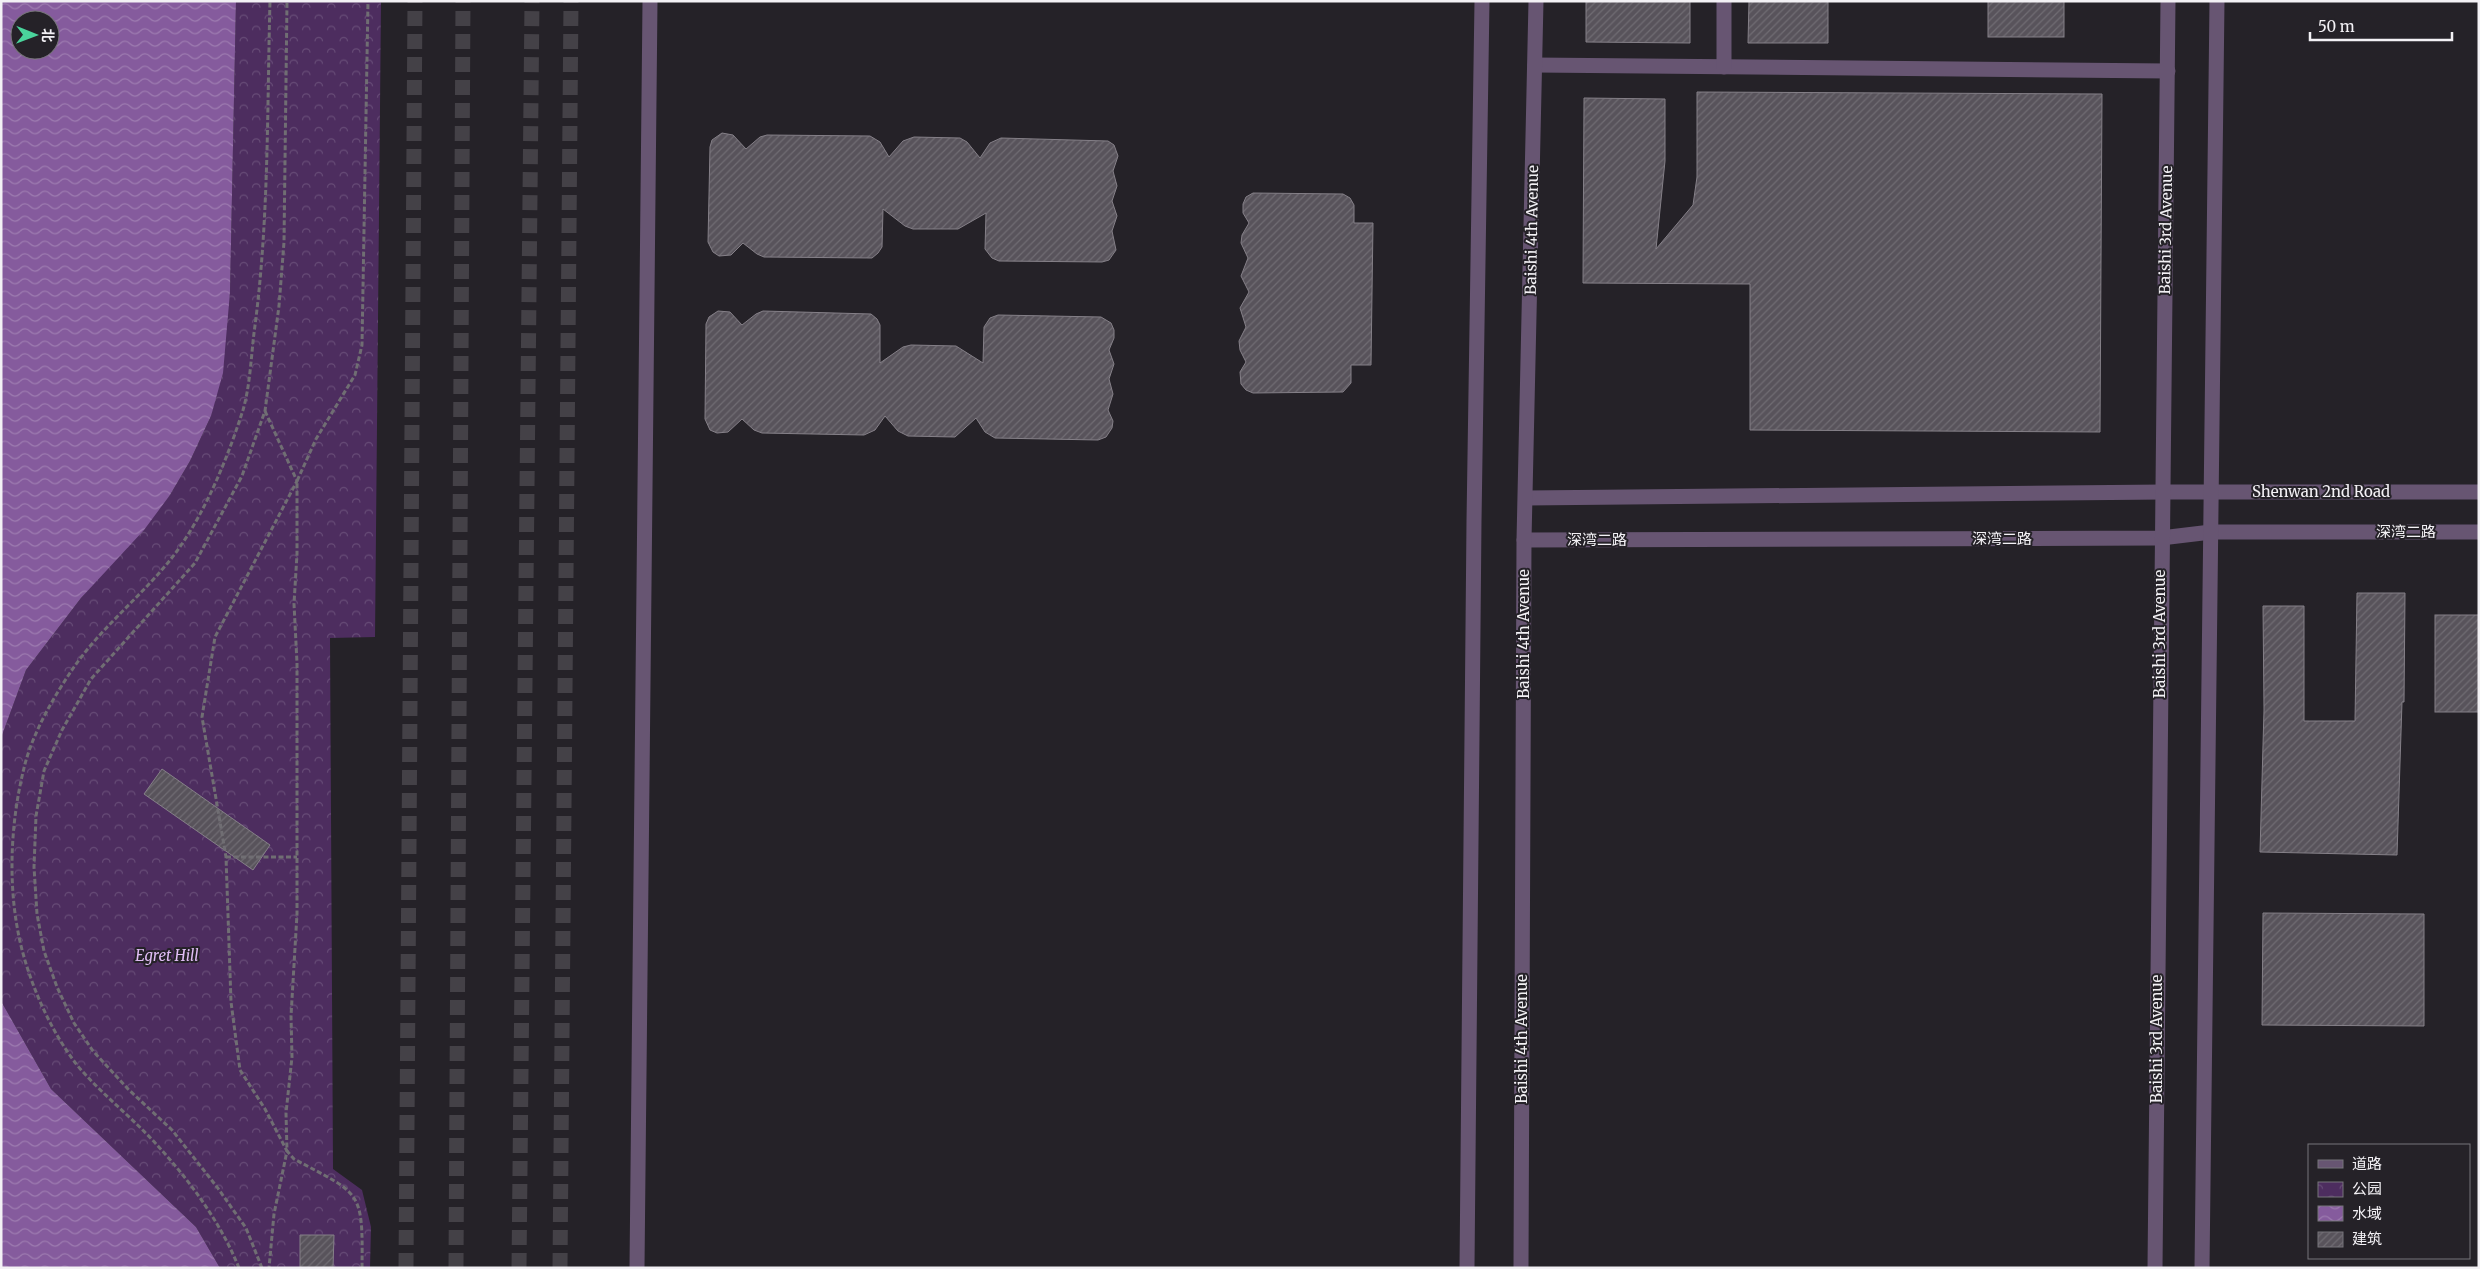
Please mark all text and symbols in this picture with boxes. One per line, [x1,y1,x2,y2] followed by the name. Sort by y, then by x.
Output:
[10,10,60,60] north arrow
[2310,10,2452,42] scale bar
[2318,17,2355,36] text: 50 m
[39,28,57,42] text: 北
[1521,165,1542,295] street label: Baishi 4th Avenue
[2155,165,2176,294] street label: Baishi 3rd Avenue
[2252,482,2390,501] street label: Shenwan 2nd Road
[2376,522,2436,541] street label: 深湾二路
[1972,529,2032,548] street label: 深湾二路
[1567,530,1627,549] street label: 深湾二路
[1514,569,1533,699] street label: Baishi 4th Avenue
[2150,570,2169,698] street label: Baishi 3rd Avenue
[135,946,199,965] park label: Egret Hill
[1512,974,1531,1104] street label: Baishi 4th Avenue
[2147,975,2166,1103] street label: Baishi 3rd Avenue
[2308,1144,2470,1259] legend
[2352,1154,2382,1173] text: 道路
[2352,1179,2382,1198] text: 公园
[2352,1204,2382,1223] text: 水域
[2352,1229,2382,1248] text: 建筑

